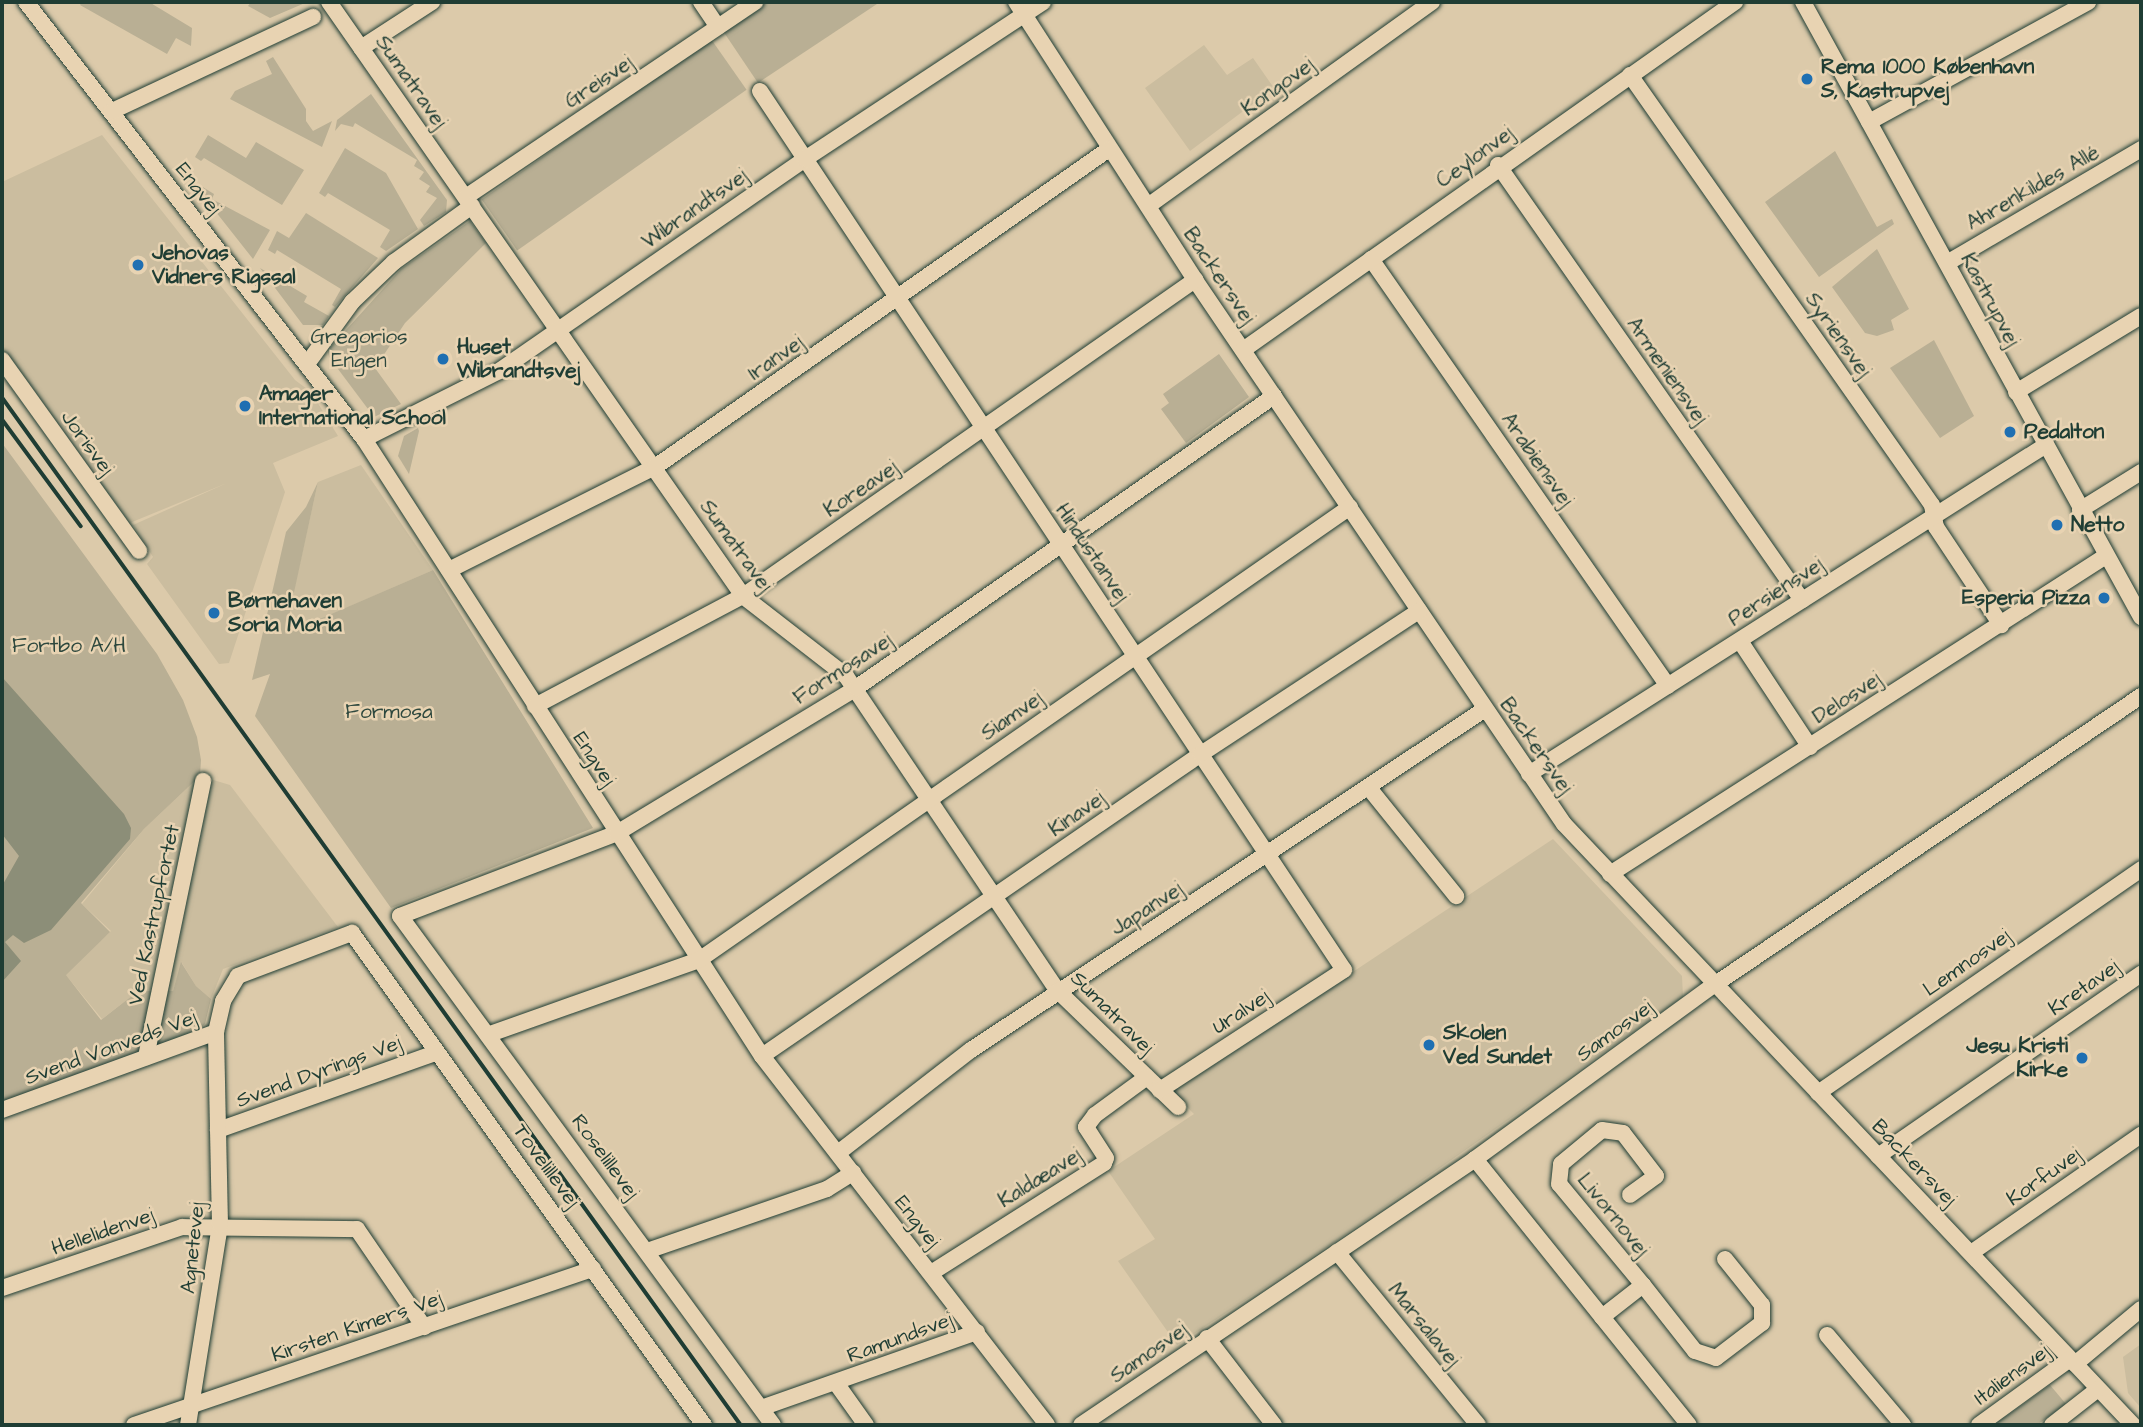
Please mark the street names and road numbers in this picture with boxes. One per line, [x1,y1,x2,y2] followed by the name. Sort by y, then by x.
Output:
[370,31,452,133] street label: Sumatravej
[560,50,638,114] street label: Greisvej
[1237,52,1319,122] street label: Kongovej
[1431,121,1519,193] street label: Ceylonvej
[1962,140,2104,236] street label: Ahrenkildes Allé
[170,158,226,220] street label: Engvej
[637,163,753,255] street label: Wibrandtsvej
[1177,223,1261,329] street label: Backersvej
[1955,249,2025,351] street label: Kastrupvej
[1800,288,1876,382] street label: Syriensvej
[1621,313,1713,429] street label: Armeniensvej
[743,330,809,386] street label: Iranvej
[55,406,119,480] street label: Jorisvej
[1495,408,1579,512] street label: Arabiensvej
[819,455,903,523] street label: Koreavej
[694,495,778,597] street label: Sumatravej
[1050,499,1134,607] street label: Hindustanvej
[1724,552,1828,632] street label: Persiensvej
[789,628,897,710] street label: Formosavej
[1808,667,1886,729] street label: Delosvej
[976,686,1048,746] street label: Siamvej
[1494,693,1578,799] street label: Backersvej
[567,727,621,791] street label: Engvej
[1044,786,1110,842] street label: Kinavej
[123,822,185,1008] street label: Ved Kastrupfortet
[1106,876,1188,942] street label: Japanvej
[1918,924,2016,1002] street label: Lemnosvej
[2044,955,2124,1021] street label: Kretavej
[1065,966,1159,1060] street label: Sumatravej
[1208,984,1274,1040] street label: Uralvej
[1572,995,1658,1067] street label: Samosvej
[22,1005,200,1091] street label: Svend Vonveds Vej
[233,1030,405,1114] street label: Svend Dyrings Vej
[566,1110,644,1204] street label: Roselillevej
[1866,1114,1962,1212] street label: Backersvej
[507,1119,585,1213] street label: Tovelillevej
[2002,1142,2086,1212] street label: Korfuvej
[994,1143,1086,1213] street label: Kaldæavej
[1572,1168,1654,1262] street label: Livornovej
[889,1191,945,1253] street label: Engvej
[176,1201,210,1295] street label: Agnetevej
[48,1203,158,1261] street label: Hellelidenvej
[1382,1278,1466,1372] street label: Marsalavej
[268,1286,446,1368] street label: Kirsten Kimers Vej
[844,1307,956,1369] street label: Ramundsvej
[1105,1317,1193,1389] street label: Samosvej
[1969,1339,2055,1411] street label: Italiensvej

